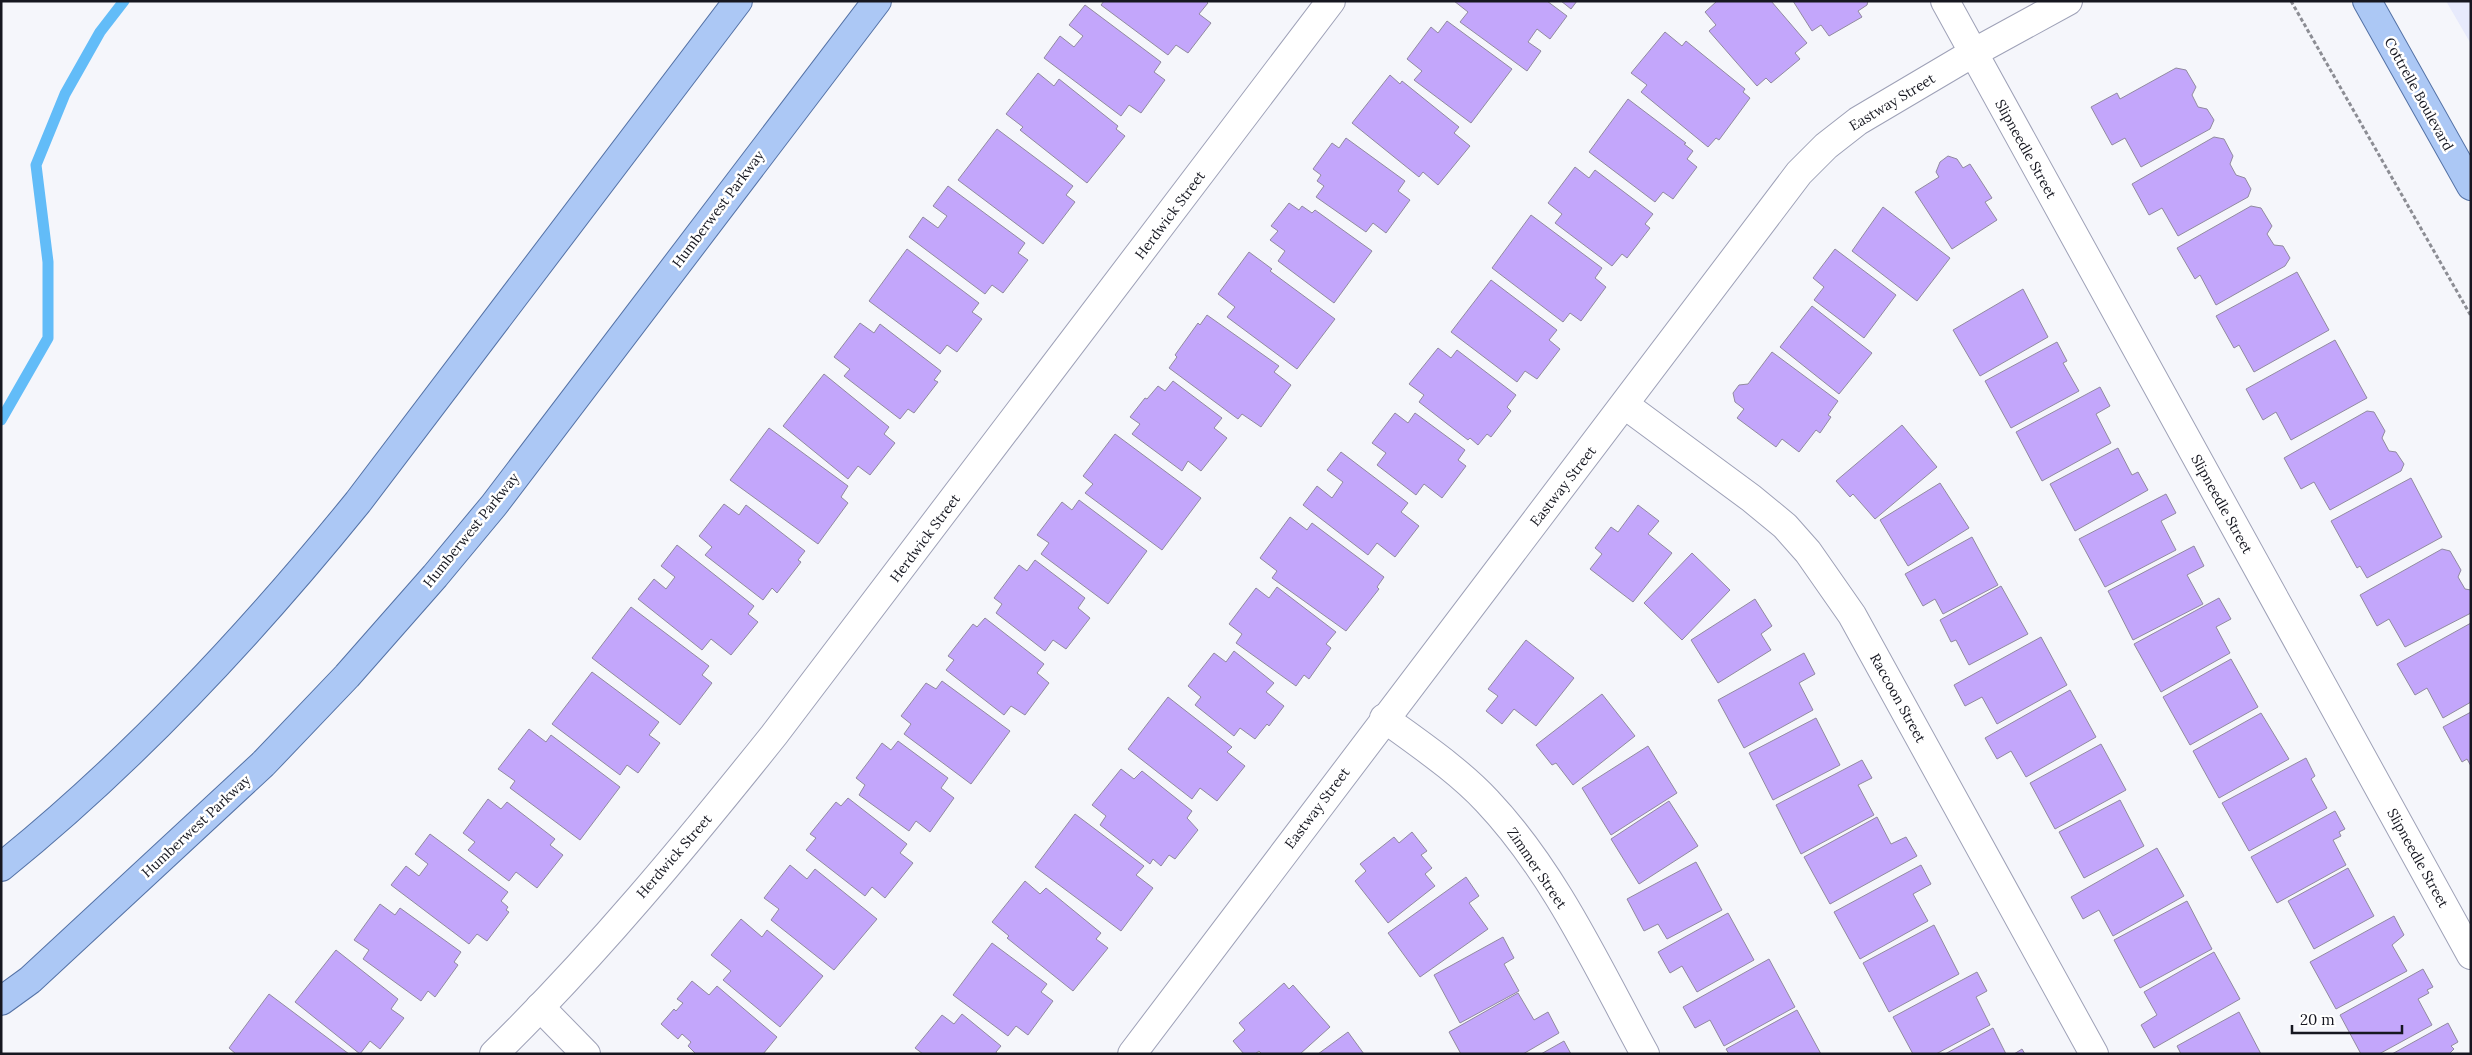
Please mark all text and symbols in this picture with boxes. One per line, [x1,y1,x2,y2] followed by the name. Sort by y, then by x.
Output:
[2380,34,2458,154] street label: Cottrelle Boulevard
[1846,69,1939,135] street label: Eastway Street
[1991,96,2061,202] street label: Slipneedle Street
[668,146,768,271] street label: Humberwest Parkway
[1131,167,1209,263] street label: Herdwick Street
[1526,442,1600,530] street label: Eastway Street
[2187,451,2257,557] street label: Slipneedle Street
[419,469,523,591] street label: Humberwest Parkway
[886,490,964,586] street label: Herdwick Street
[1866,650,1930,746] street label: Raccoon Street
[1281,763,1354,852] street label: Eastway Street
[138,770,255,881] street label: Humberwest Parkway
[2383,805,2453,911] street label: Slipneedle Street
[632,810,716,902] street label: Herdwick Street
[1503,824,1571,913] street label: Zimmer Street
[2292,1002,2402,1034] scale bar
[2300,1010,2335,1029] text: 20 m

